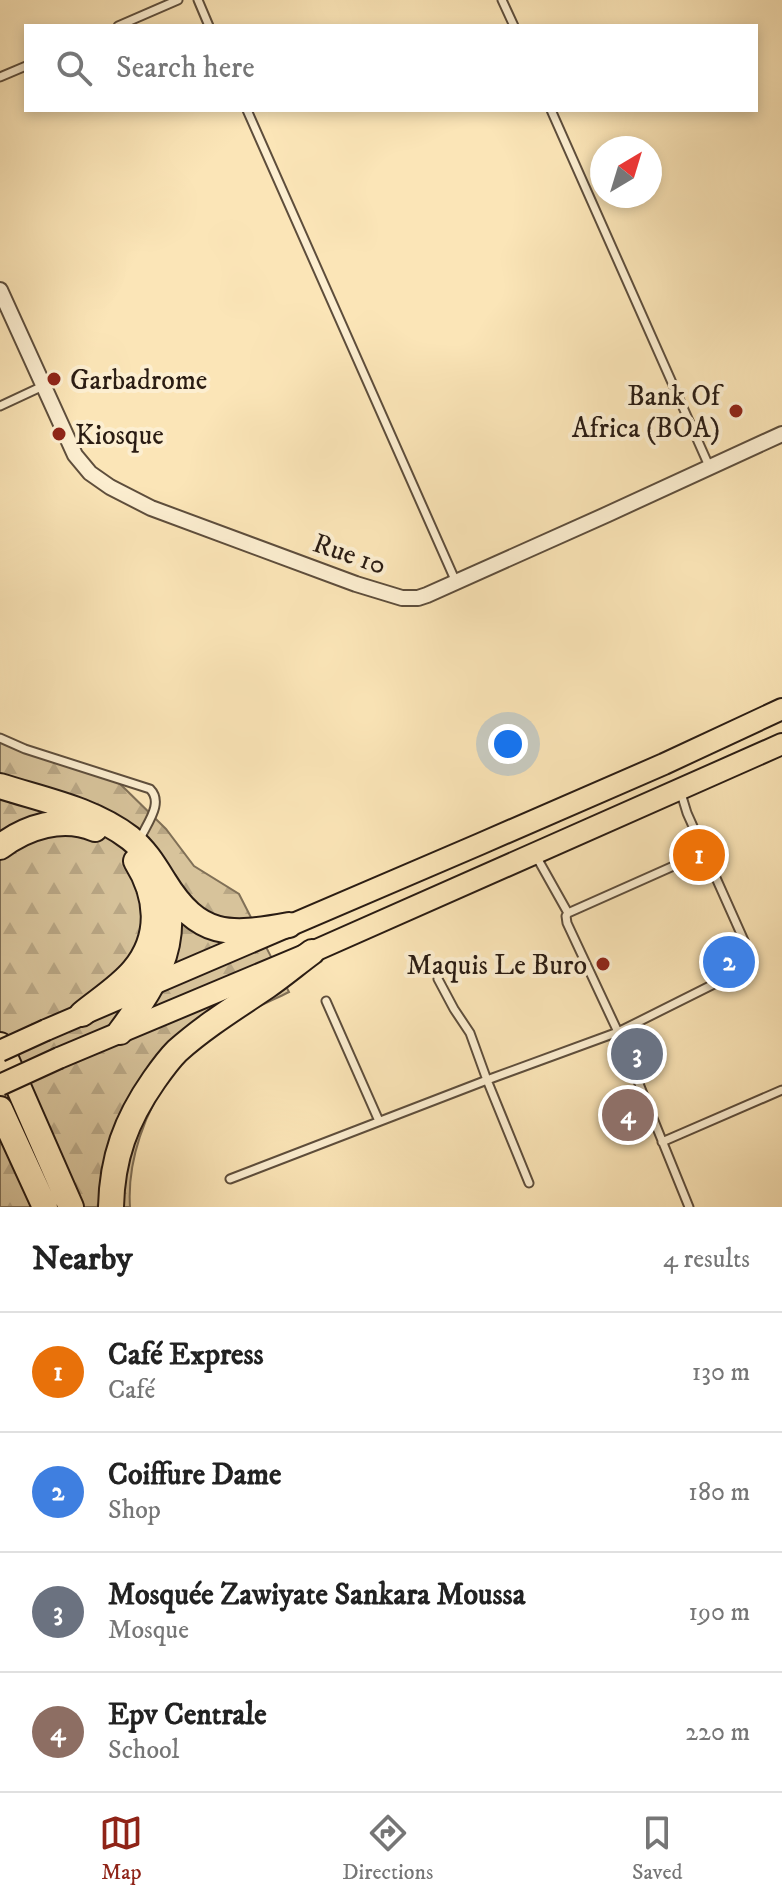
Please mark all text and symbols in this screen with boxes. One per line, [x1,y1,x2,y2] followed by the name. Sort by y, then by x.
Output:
[24,24,758,112] search box
[52,46,96,90] icon: search
[116,50,255,87] text: Search here
[590,136,662,208] north arrow
[70,363,207,398] place label: Garbadrome
[45,370,63,388] marker: Garbadrome
[572,379,724,446] place label: Bank Of Africa (BOA)
[727,402,745,420] marker: Bank Of Africa (BOA)
[75,418,164,453] place label: Kiosque
[50,425,68,443] marker: Kiosque
[308,526,391,583] street label: Rue 10
[488,724,528,764] your location
[673,825,725,885] pin: 1
[703,932,755,992] pin: 2
[407,948,587,983] place label: Maquis Le Buro
[594,955,612,973] marker: Maquis Le Buro
[611,1024,663,1084] pin: 3
[602,1085,654,1145] pin: 4
[32,1238,133,1280] text: Nearby
[663,1243,750,1276] text: 4 results
[108,1337,264,1374] text: Café Express
[53,1356,63,1389] text: 1
[692,1356,750,1389] text: 130 m
[108,1374,155,1407] text: Café
[108,1457,281,1494] text: Coiffure Dame
[52,1476,64,1509] text: 2
[688,1476,750,1509] text: 180 m
[108,1494,161,1527] text: Shop
[108,1577,525,1614] text: Mosquée Zawiyate Sankara Moussa
[53,1596,63,1629] text: 3
[688,1596,750,1629] text: 190 m
[108,1614,189,1647] text: Mosque
[108,1697,267,1734] text: Epv Centrale
[51,1716,65,1749] text: 4
[685,1716,750,1749] text: 220 m
[108,1734,179,1767] text: School
[99,1811,143,1886] tab: Map
[342,1811,433,1886] tab: Directions
[632,1811,683,1886] tab: Saved

